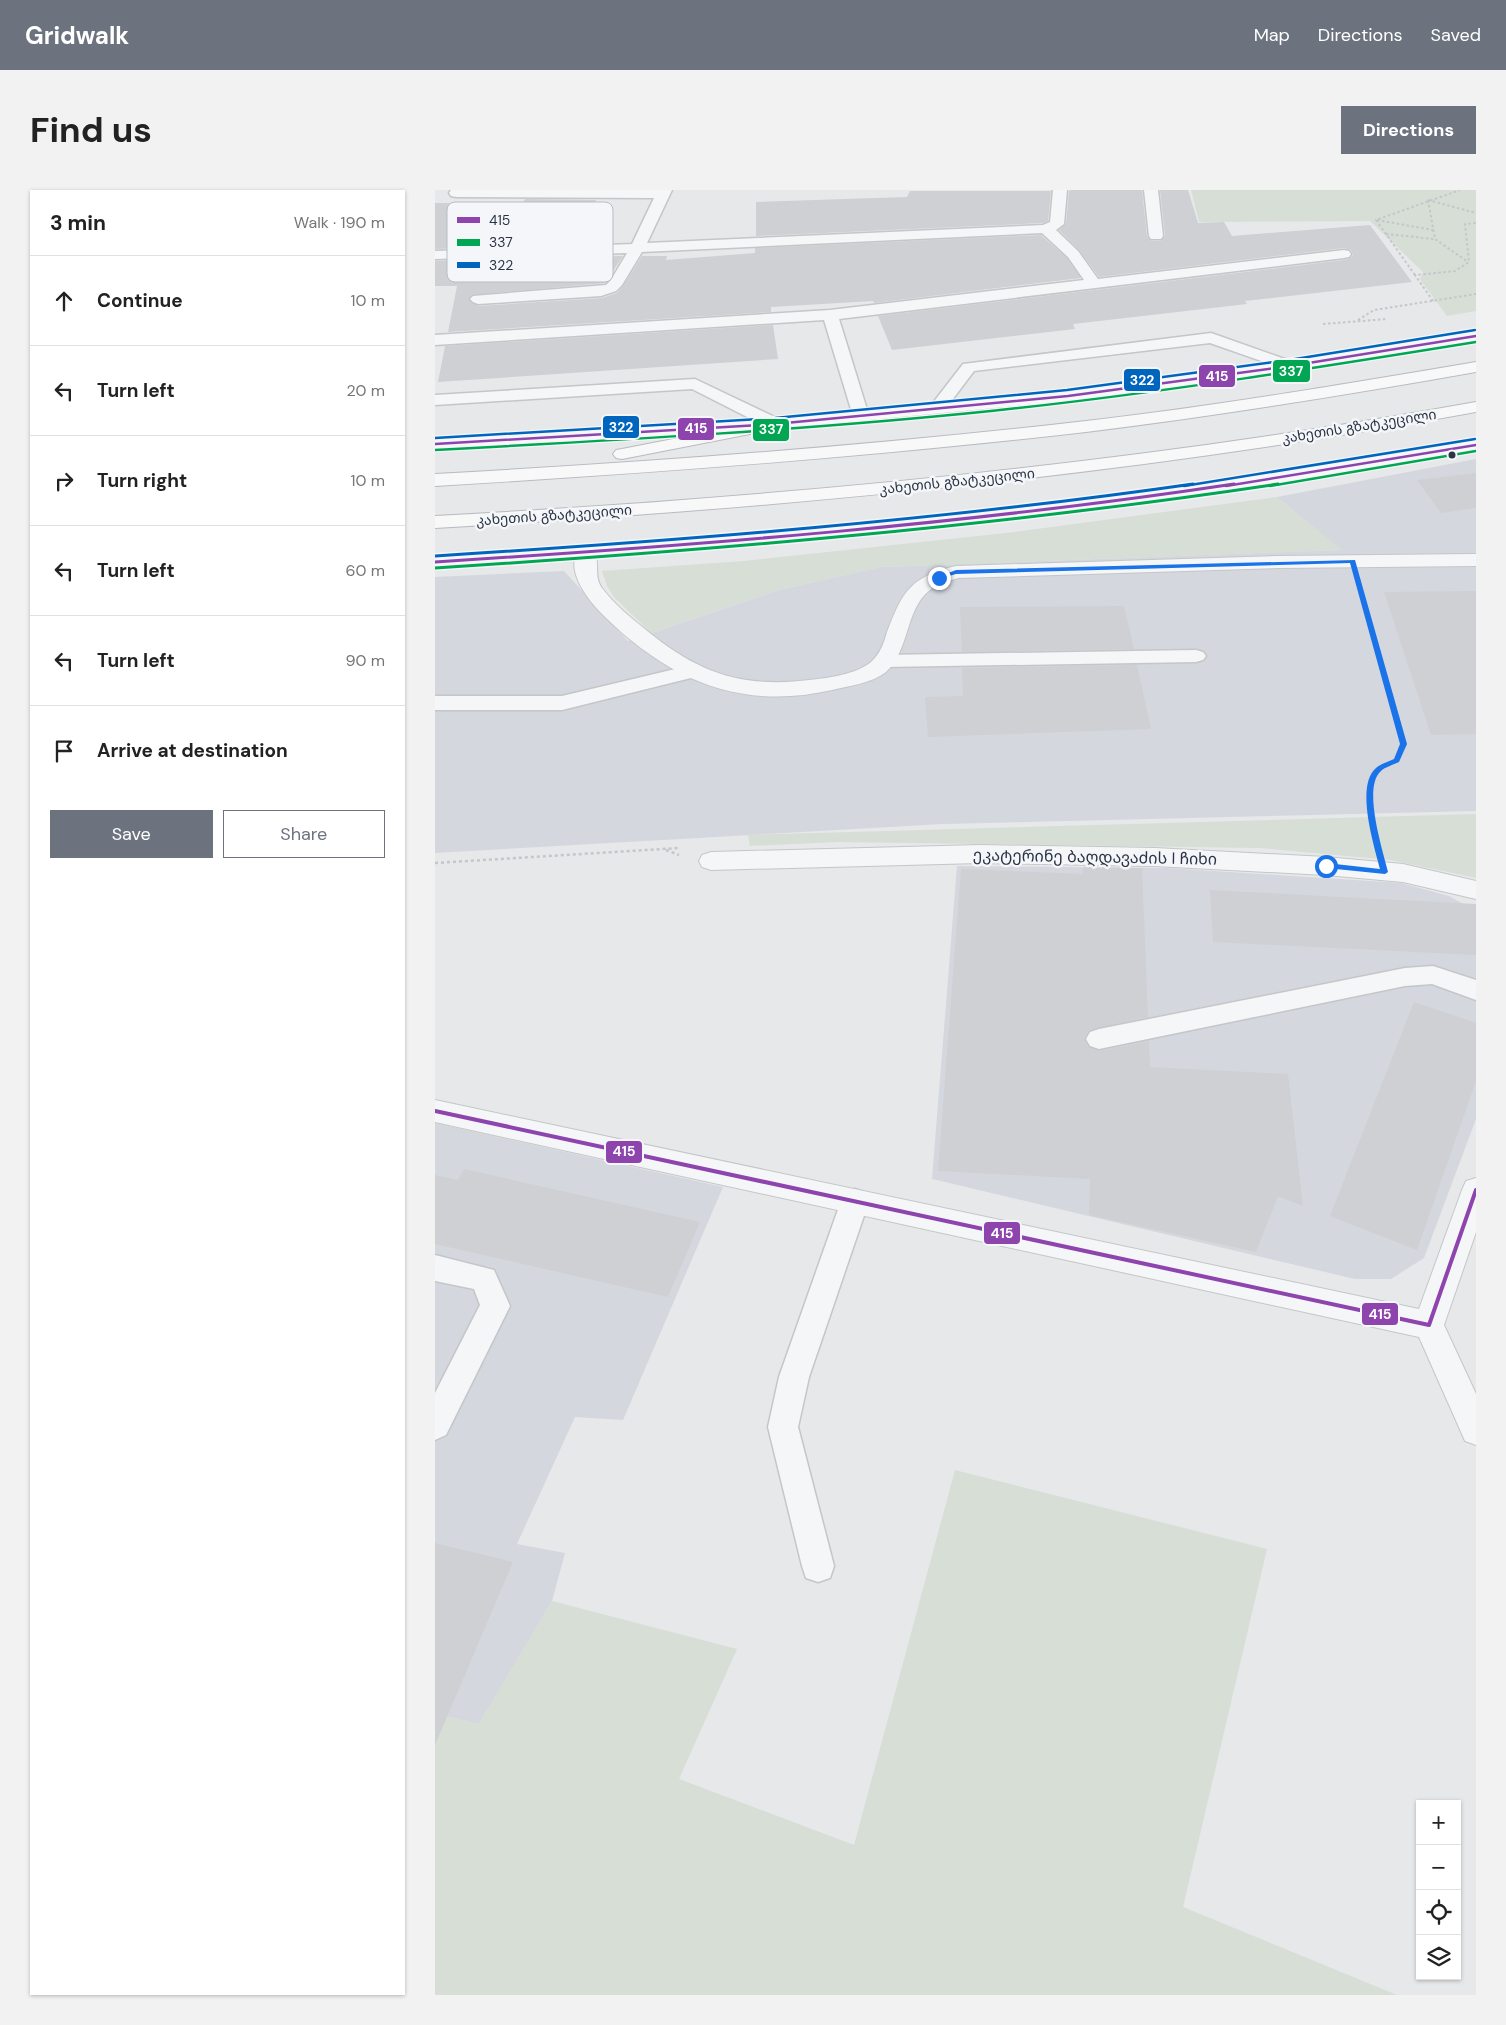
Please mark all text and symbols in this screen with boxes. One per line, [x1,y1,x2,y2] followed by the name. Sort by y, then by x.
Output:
[25,20,129,51] text: Gridwalk
[1254,23,1290,47] text: Map
[1318,23,1403,47] text: Directions
[1431,23,1481,47] text: Saved
[1341,106,1476,154] button: Directions
[30,107,152,153] text: Find us
[447,202,613,282] legend
[50,209,106,237] text: 3 min
[489,211,510,229] text: 415
[294,212,385,233] text: Walk · 190 m
[489,233,513,251] text: 337
[489,256,513,274] text: 322
[50,287,78,315] icon: ahead
[97,288,183,313] text: Continue
[351,290,385,311] text: 10 m
[1272,359,1311,383] line badge: 337
[1279,362,1304,380] text: 337
[1198,364,1236,388] line badge: 415
[1206,367,1228,385] text: 415
[1123,368,1161,392] line badge: 322
[1130,371,1154,389] text: 322
[50,377,78,405] icon: left
[97,378,175,403] text: Turn left
[346,380,385,401] text: 20 m
[1280,405,1438,447] street label: კახეთის გზატკეცილი
[602,415,640,439] line badge: 322
[677,417,715,441] line badge: 415
[609,418,633,436] text: 322
[752,418,790,442] line badge: 337
[685,419,707,437] text: 415
[759,420,784,438] text: 337
[1447,450,1457,460] unlabelled marker
[878,464,1036,498] street label: კახეთის გზატკეცილი
[50,467,78,495] icon: right
[97,468,187,493] text: Turn right
[351,470,385,491] text: 10 m
[475,501,633,529] street label: კახეთის გზატკეცილი
[50,557,78,585] icon: left
[97,558,175,583] text: Turn left
[345,560,385,581] text: 60 m
[928,567,951,590] route end
[50,647,78,675] icon: left
[97,648,175,673] text: Turn left
[345,650,385,671] text: 90 m
[50,737,78,765] icon: arrive
[97,738,288,763] text: Arrive at destination
[50,810,213,858] button: Save
[223,810,385,858] button: Share
[973,844,1217,870] street label: ეკატერინე ბაღდავაძის I ჩიხი
[1315,855,1338,878] route start
[605,1140,643,1164] line badge: 415
[613,1142,635,1160] text: 415
[983,1221,1021,1245] line badge: 415
[991,1224,1013,1242] text: 415
[1361,1302,1399,1326] line badge: 415
[1369,1305,1391,1323] text: 415
[1416,1800,1461,1980] map controls
[1416,1800,1461,1845] button: +
[1416,1845,1461,1890] button: −
[1416,1890,1461,1935] button: locate
[1416,1935,1461,1980] button: layers

